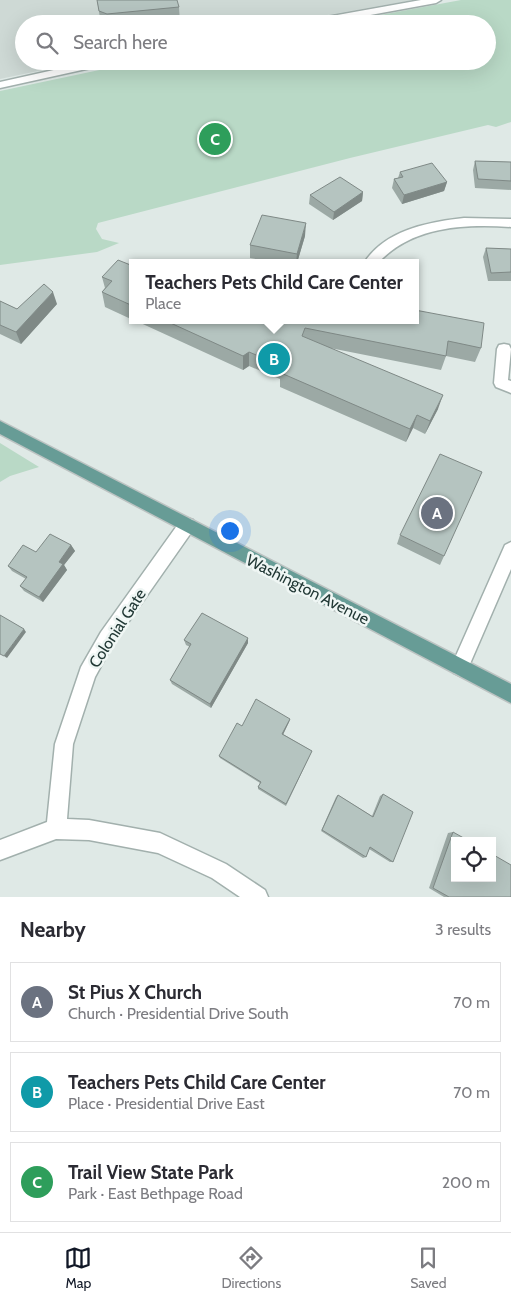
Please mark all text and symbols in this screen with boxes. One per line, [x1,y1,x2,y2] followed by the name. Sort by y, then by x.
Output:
[15,15,496,70] search box
[33,29,61,57] icon: search
[73,31,167,54] text: Search here
[199,120,231,158] pin: C
[129,259,419,324] popup
[145,271,403,294] text: Teachers Pets Child Care Center
[145,294,181,313] text: Place
[258,340,290,378] pin: B
[421,494,453,532] pin: A
[217,518,243,544] your location
[243,550,372,629] street label: Washington Avenue
[85,585,150,671] street label: Colonial Gate
[451,837,496,882] map controls
[451,837,496,882] button: locate
[20,917,86,942] text: Nearby
[435,920,491,939] text: 3 results
[68,981,202,1004] text: St Pius X Church
[32,993,42,1012] text: A
[453,993,490,1012] text: 70 m
[68,1004,289,1023] text: Church · Presidential Drive South
[68,1071,326,1094] text: Teachers Pets Child Care Center
[32,1083,42,1102] text: B
[453,1083,490,1102] text: 70 m
[68,1094,265,1113] text: Place · Presidential Drive East
[68,1161,234,1184] text: Trail View State Park
[32,1173,42,1192] text: C
[442,1173,490,1192] text: 200 m
[68,1184,243,1203] text: Park · East Bethpage Road
[64,1244,92,1292] tab: Map
[221,1244,281,1292] tab: Directions
[410,1244,447,1292] tab: Saved

